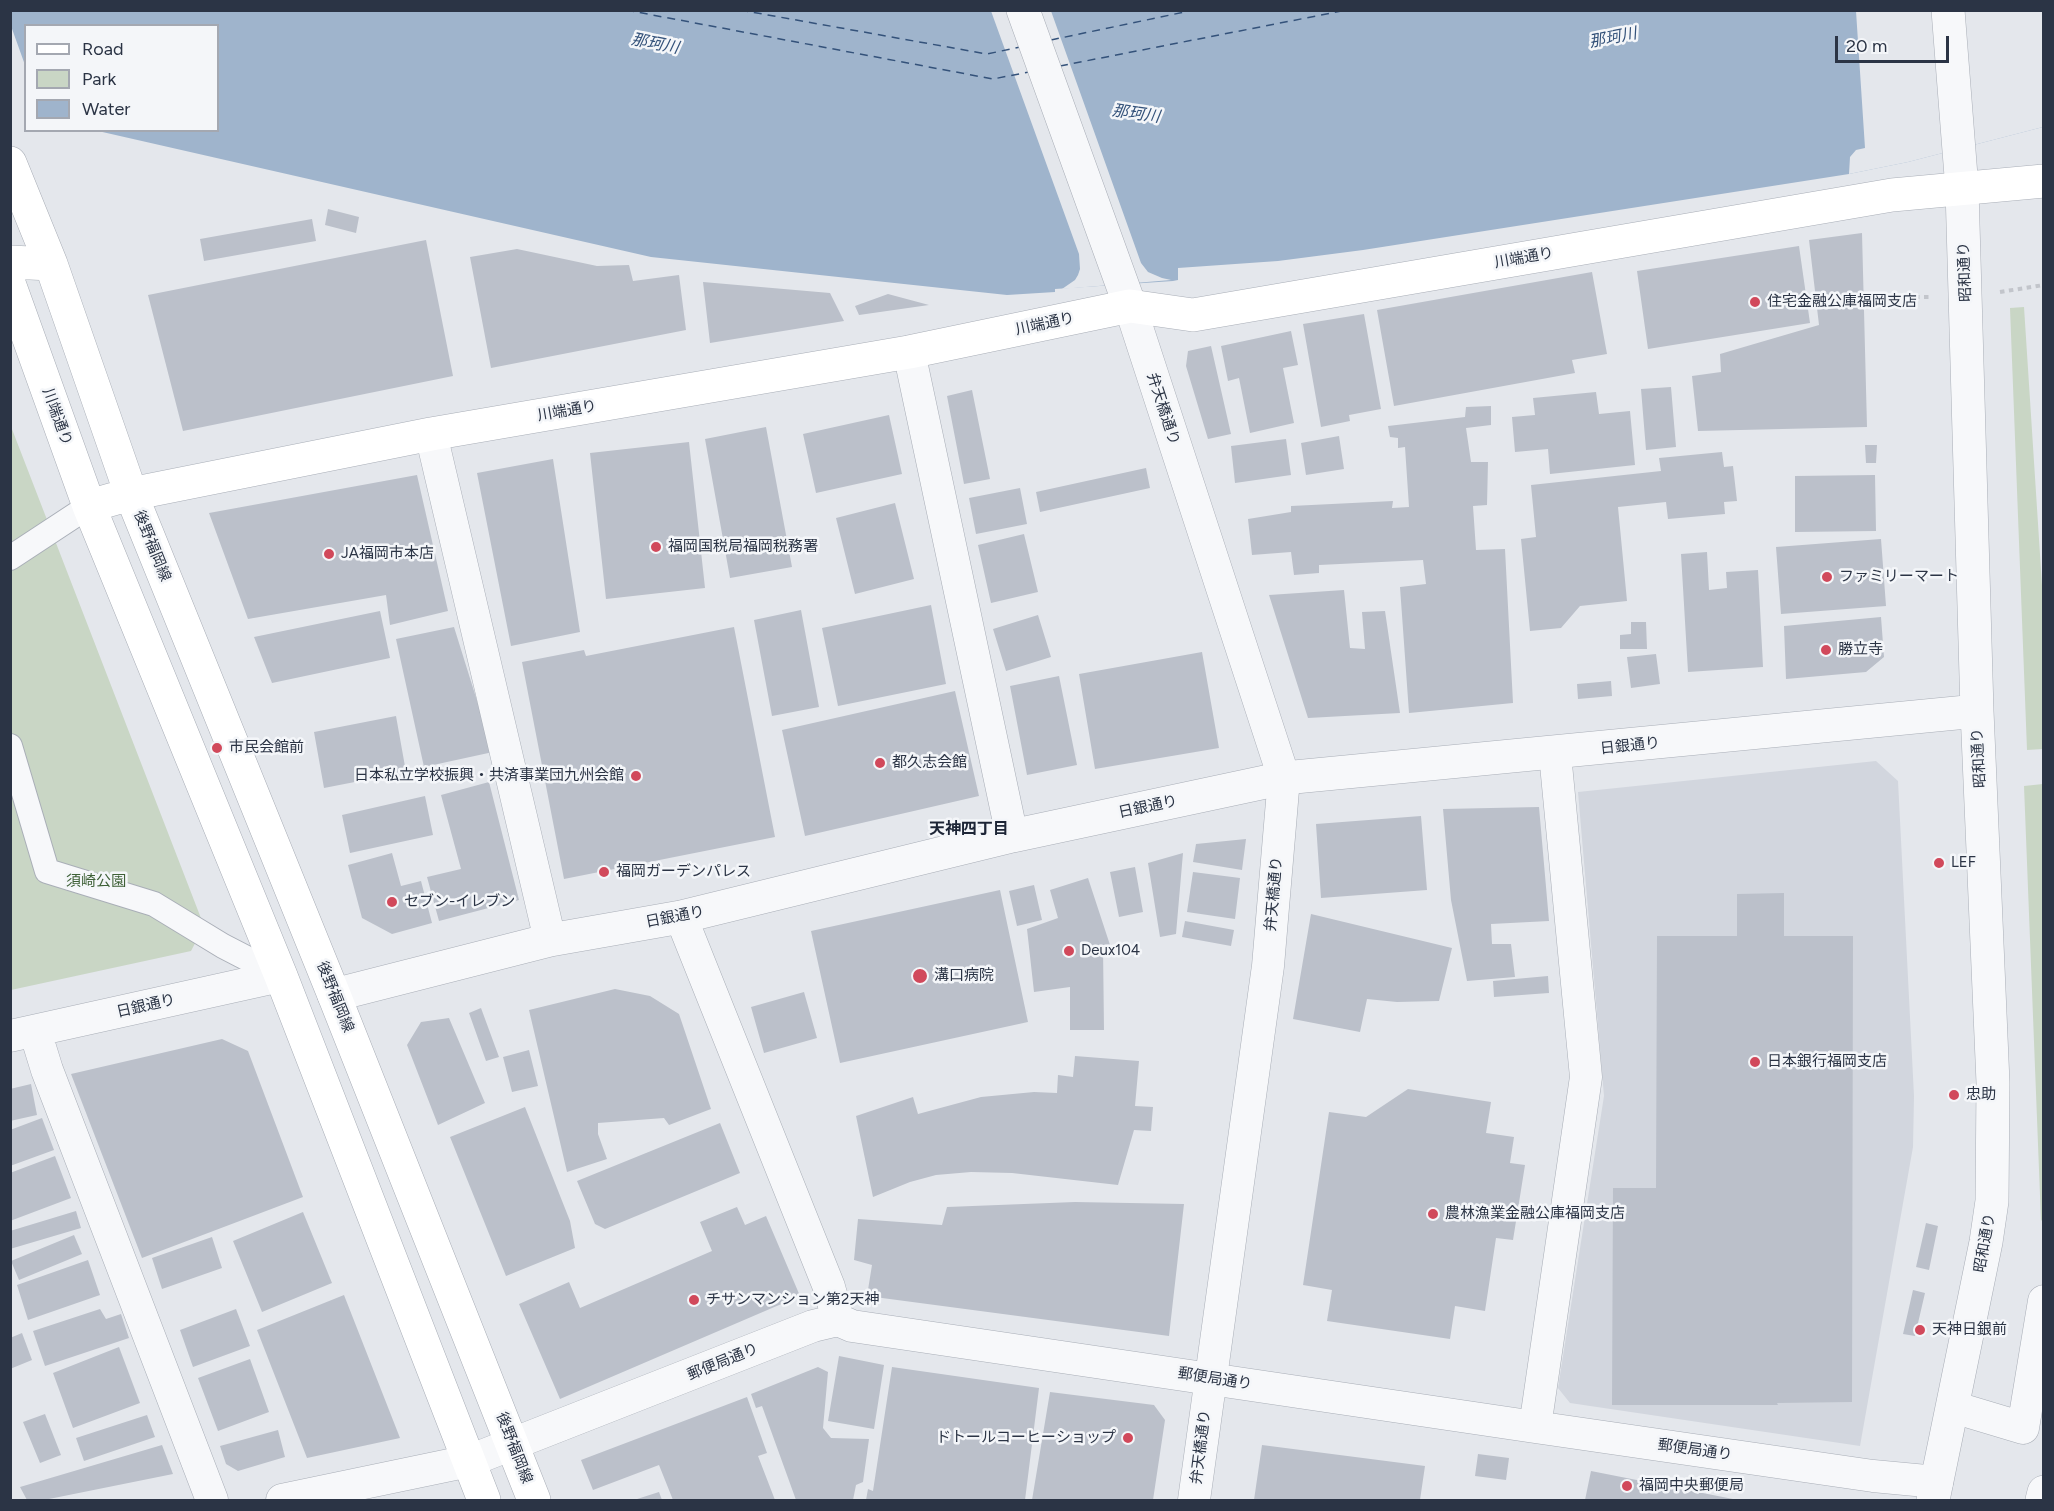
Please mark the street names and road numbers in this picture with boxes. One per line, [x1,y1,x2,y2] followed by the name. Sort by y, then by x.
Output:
[1955,242,1975,302] street label: 昭和通り
[1493,244,1555,272] street label: 川端通り
[1014,309,1076,339] street label: 川端通り
[1143,371,1183,447] street label: 弁天橋通り
[38,386,76,448] street label: 川端通り
[536,397,598,425] street label: 川端通り
[130,508,174,584] street label: 後野福岡線
[1968,728,1990,788] street label: 昭和通り
[1599,734,1661,758] street label: 日銀通り
[1117,792,1179,822] street label: 日銀通り
[1262,856,1286,932] street label: 弁天橋通り
[644,902,706,932] street label: 日銀通り
[313,959,357,1035] street label: 後野福岡線
[115,990,177,1022] street label: 日銀通り
[1971,1212,1999,1274] street label: 昭和通り
[685,1340,761,1384] street label: 郵便局通り
[1177,1364,1253,1394] street label: 郵便局通り
[1187,1409,1215,1485] street label: 弁天橋通り
[492,1410,536,1486] street label: 後野福岡線
[1657,1436,1733,1464] street label: 郵便局通り

